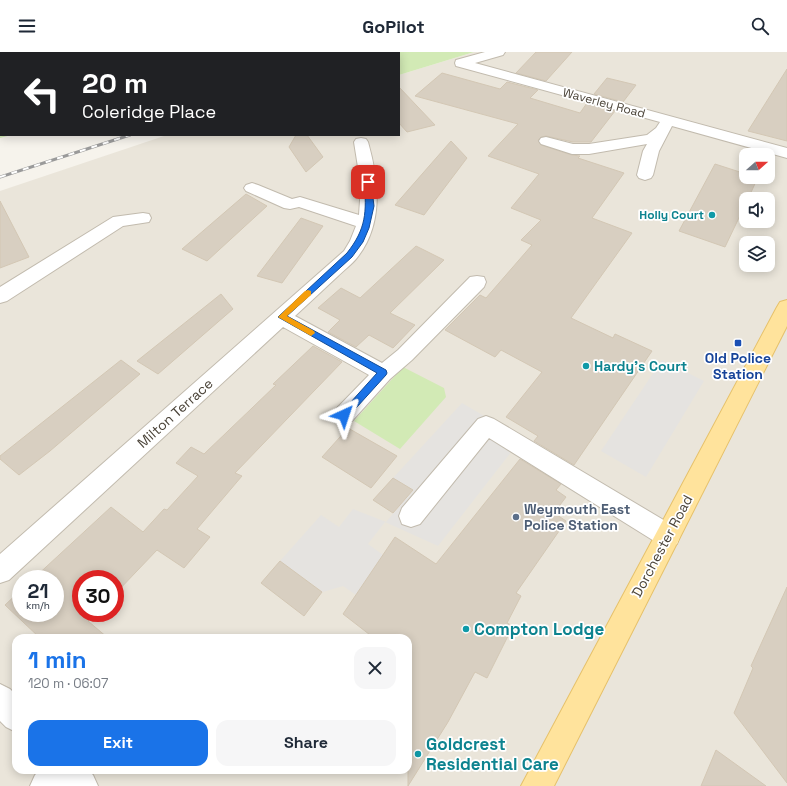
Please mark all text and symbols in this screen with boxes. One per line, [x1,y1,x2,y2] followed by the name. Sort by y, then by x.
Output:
[16,15,38,37] icon: menu
[362,15,425,38] text: GoPilot
[749,15,771,37] icon: search
[82,65,148,101] text: 20 m
[16,68,68,120] icon: left
[561,84,647,122] street label: Waverley Road
[82,100,216,123] text: Coleridge Place
[739,148,775,184] north arrow
[739,148,775,272] map controls
[351,165,385,199] pin
[357,171,379,193] icon: arrive
[739,192,775,228] button: sound
[639,207,704,223] place label: Holly Court
[707,210,717,220] marker: Holly Court
[739,236,775,272] button: layers
[733,338,743,348] marker: Old Police Station
[705,349,771,383] place label: Old Police Station
[594,357,687,375] place label: Hardy's Court
[581,361,591,371] marker: Hardy's Court
[133,374,217,452] street label: Milton Terrace
[323,394,365,436] position arrow
[627,492,697,600] street label: Dorchester Road
[524,500,630,534] place label: Weymouth East Police Station
[511,512,521,522] marker: Weymouth East Police Station
[72,570,124,622] speed limit sign: 30
[28,578,48,604] text: 21
[26,599,50,612] text: km/h
[474,618,604,640] place label: Compton Lodge
[461,624,471,634] marker: Compton Lodge
[28,644,87,675] text: 1 min
[354,647,396,689] button: close
[28,675,108,692] text: 120 m · 06:07
[28,720,208,766] button: Exit
[216,720,396,766] button: Share
[426,733,559,775] place label: Goldcrest Residential Care
[413,749,423,759] marker: Goldcrest Residential Care

